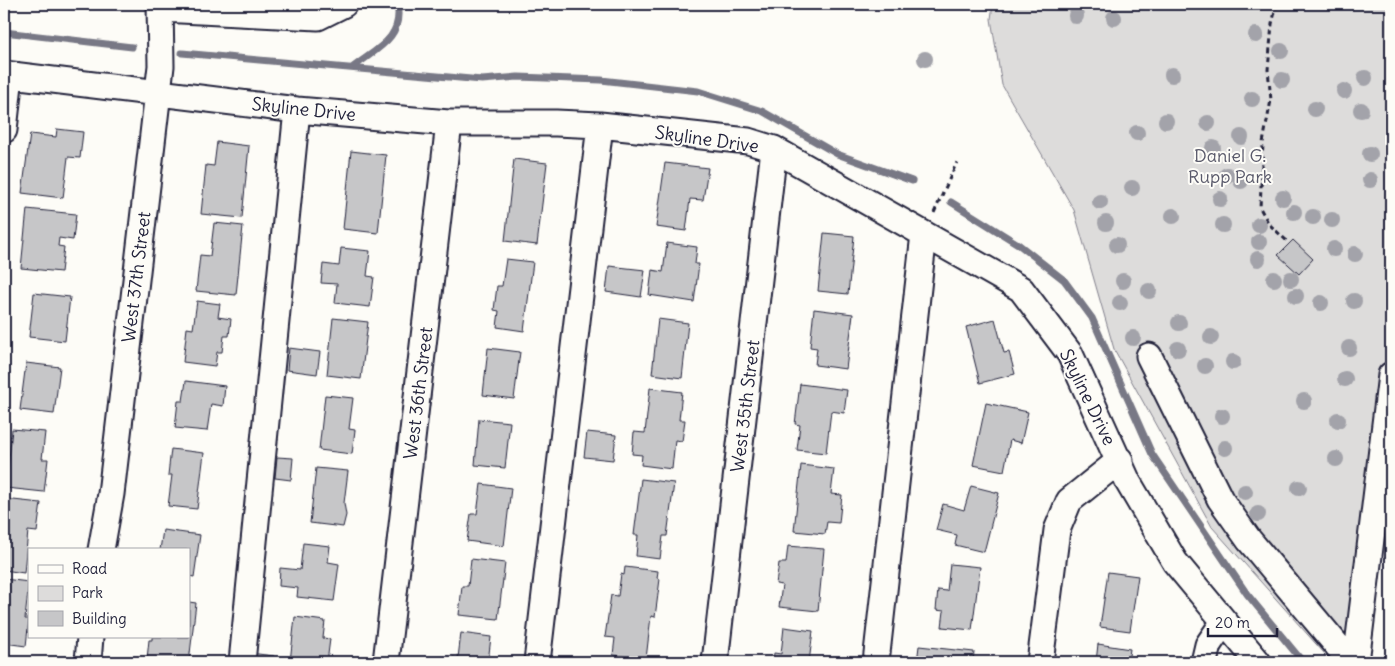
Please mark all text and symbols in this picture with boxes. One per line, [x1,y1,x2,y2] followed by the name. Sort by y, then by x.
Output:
[251,92,357,126] street label: Skyline Drive
[654,120,760,158] street label: Skyline Drive
[1188,144,1272,188] park label: Daniel G. Rupp Park
[117,210,155,344] street label: West 37th Street
[398,325,438,461] street label: West 36th Street
[725,338,765,474] street label: West 35th Street
[1055,345,1121,449] street label: Skyline Drive
[28,548,190,638] legend
[72,559,107,578] text: Road
[72,583,103,602] text: Park
[1208,606,1276,638] scale bar
[72,609,127,628] text: Building
[1215,613,1250,632] text: 20 m

